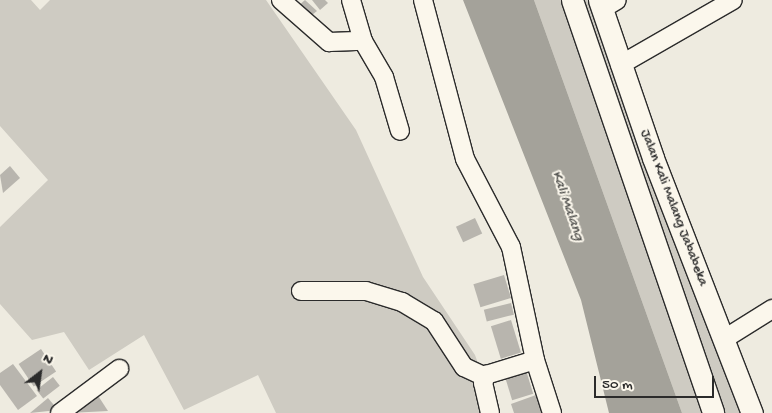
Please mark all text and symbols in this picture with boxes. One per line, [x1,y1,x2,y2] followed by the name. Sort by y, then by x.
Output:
[635,127,711,289] street label: Jalan Kali Malang Jababeka
[547,169,587,243] water label: Kali Malang
[15,348,65,398] north arrow
[40,350,56,369] text: N
[597,366,717,398] scale bar
[602,376,633,394] text: 50 m

